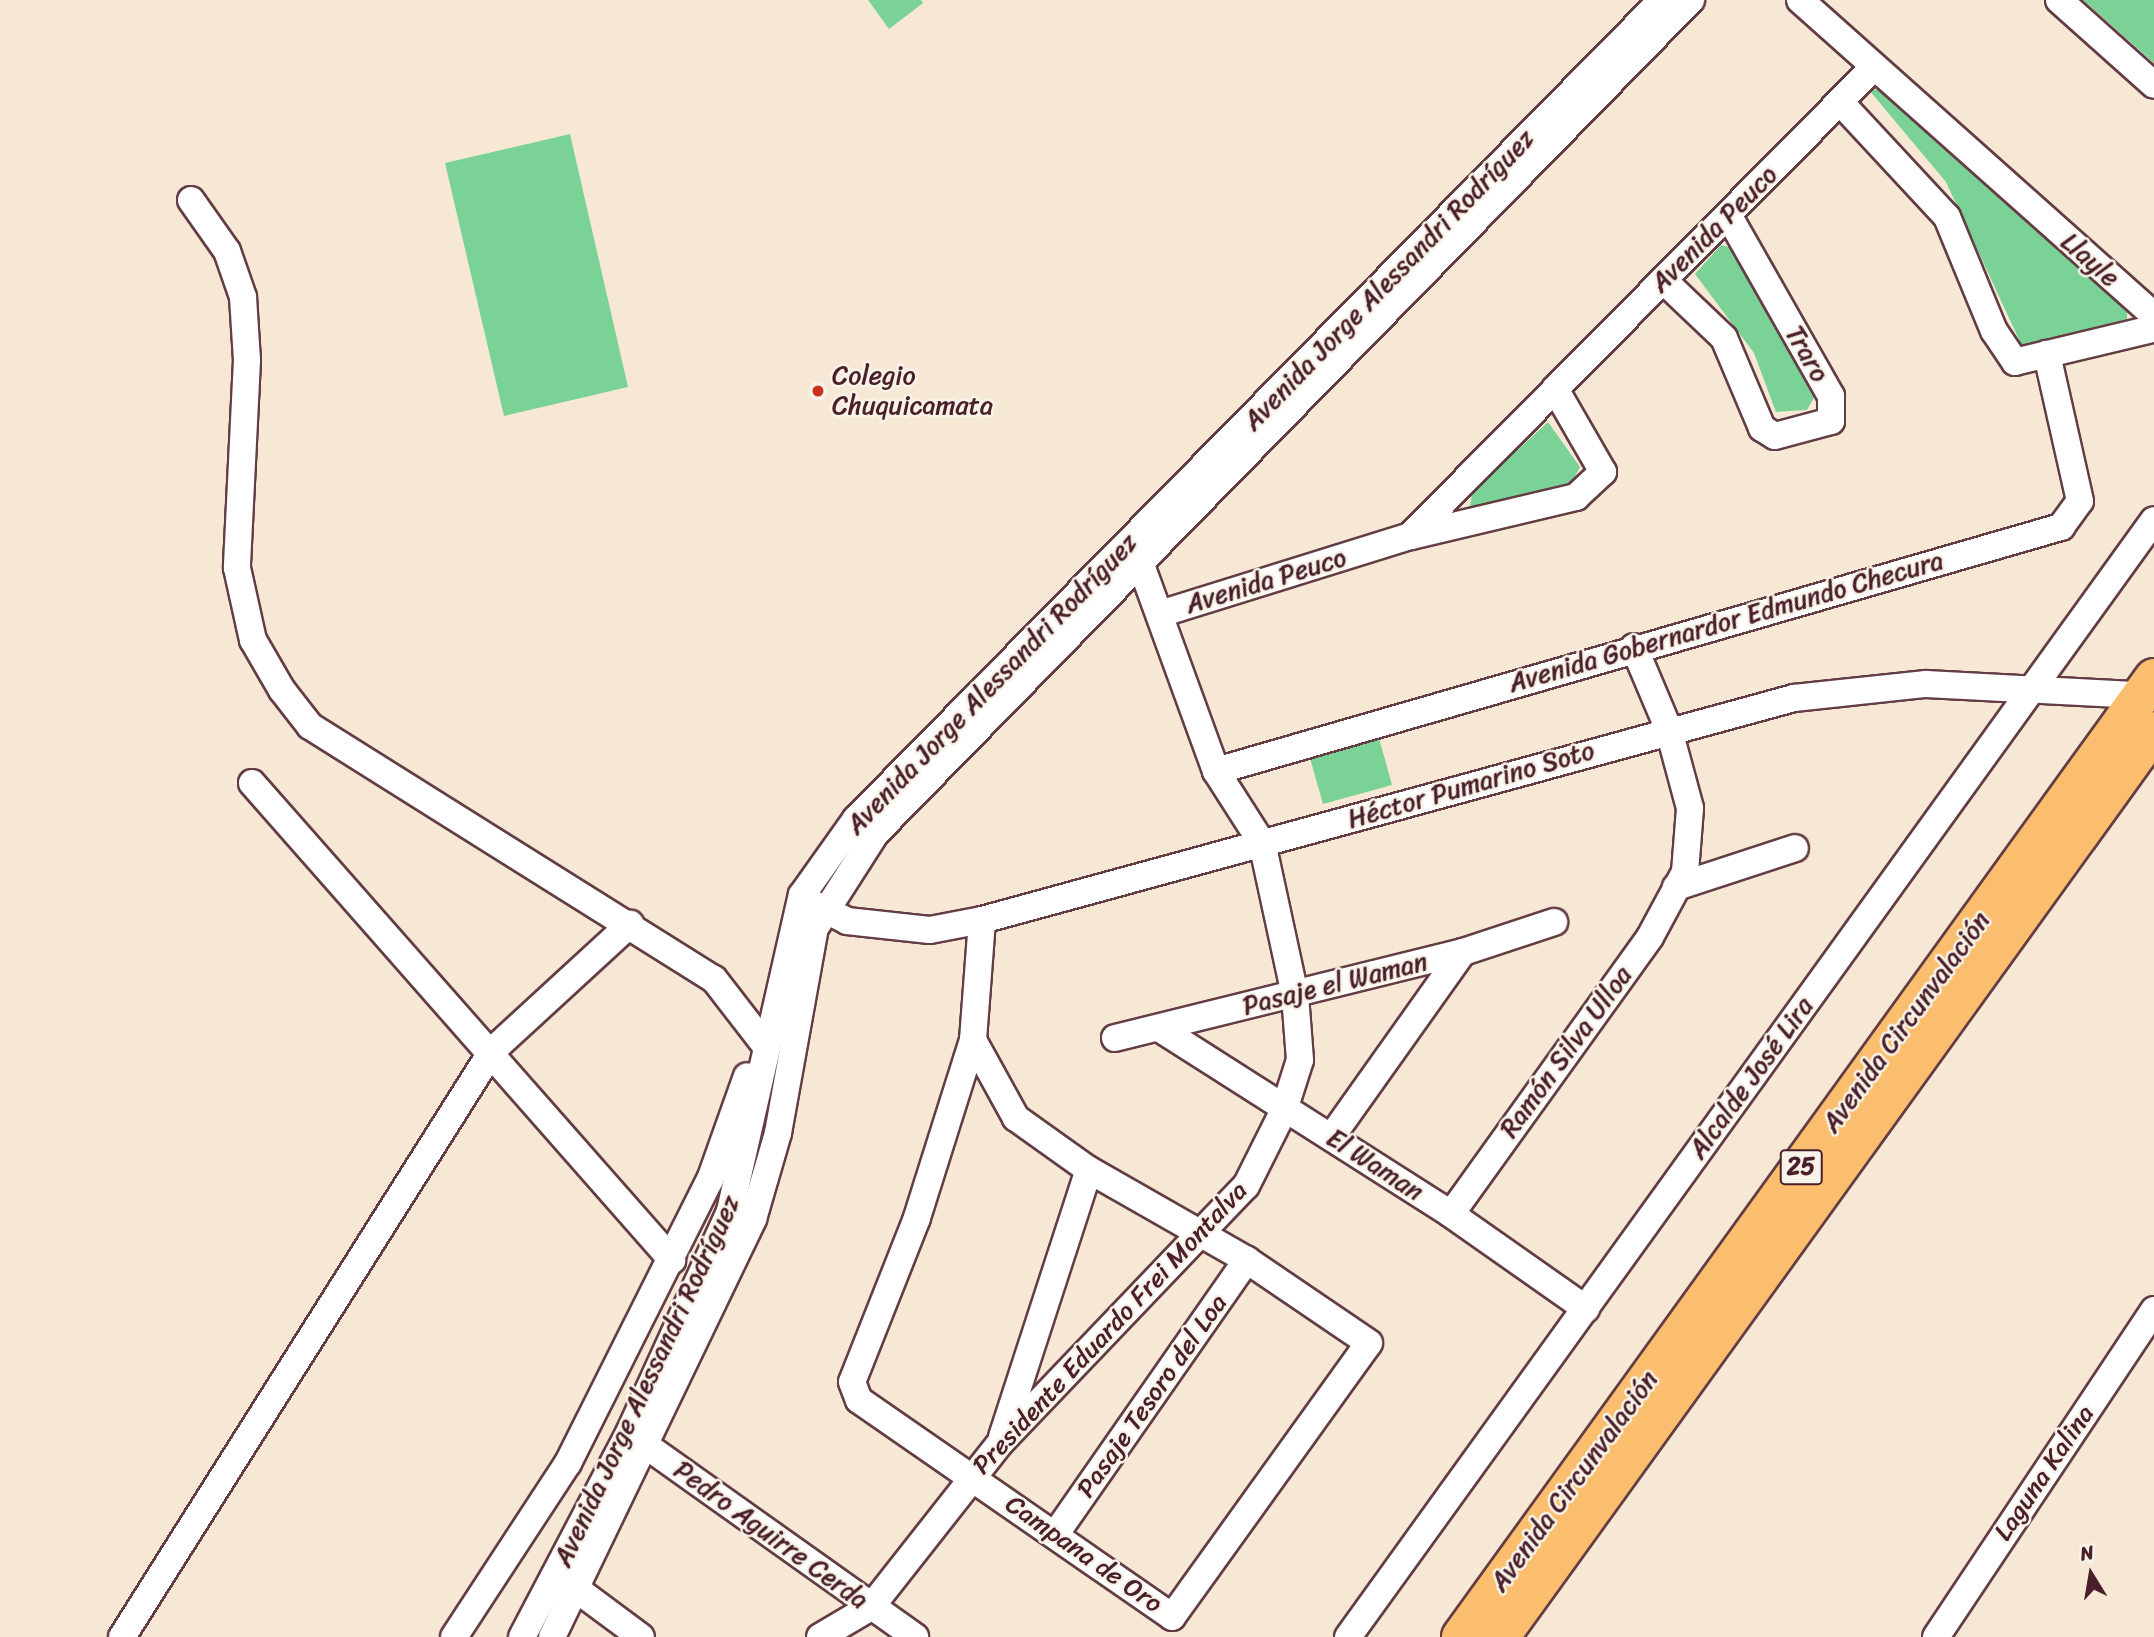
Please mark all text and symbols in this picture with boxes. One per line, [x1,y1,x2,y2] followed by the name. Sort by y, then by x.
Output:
[1237,124,1541,436] street label: Avenida Jorge Alessandri Rodríguez
[1644,159,1784,299] street label: Avenida Peuco
[2055,226,2125,294] street label: Llayle
[1779,320,1835,388] street label: Traro
[832,360,993,422] place label: Colegio Chuquicamata
[810,383,826,399] marker: Colegio Chuquicamata
[840,528,1144,840] street label: Avenida Jorge Alessandri Rodríguez
[1182,542,1350,620] street label: Avenida Peuco
[1505,545,1947,699] street label: Avenida Gobernardor Edmundo Checura
[1344,735,1598,835] street label: Héctor Pumarino Soto
[1815,906,1997,1138] street label: Avenida Circunvalación
[1239,946,1431,1022] street label: Pasaje el Waman
[1493,960,1639,1144] street label: Ramón Silva Ulloa
[1682,991,1820,1165] street label: Alcalde José Lira
[1321,1122,1429,1208] street label: El Waman
[1778,1147,1824,1188] road number: 25
[967,1176,1253,1480] street label: Presidente Eduardo Frei Montalva
[547,1191,747,1571] street label: Avenida Jorge Alessandri Rodríguez
[1070,1288,1234,1504] street label: Pasaje Tesoro del Loa
[1483,1365,1665,1597] street label: Avenida Circunvalación
[1987,1399,2101,1547] street label: Laguna Kalina
[668,1454,874,1616] street label: Pedro Aguirre Cerda
[999,1488,1169,1620] street label: Campana de Oro
[2077,1535,2097,1570] text: N
[2056,1539,2126,1609] north arrow

